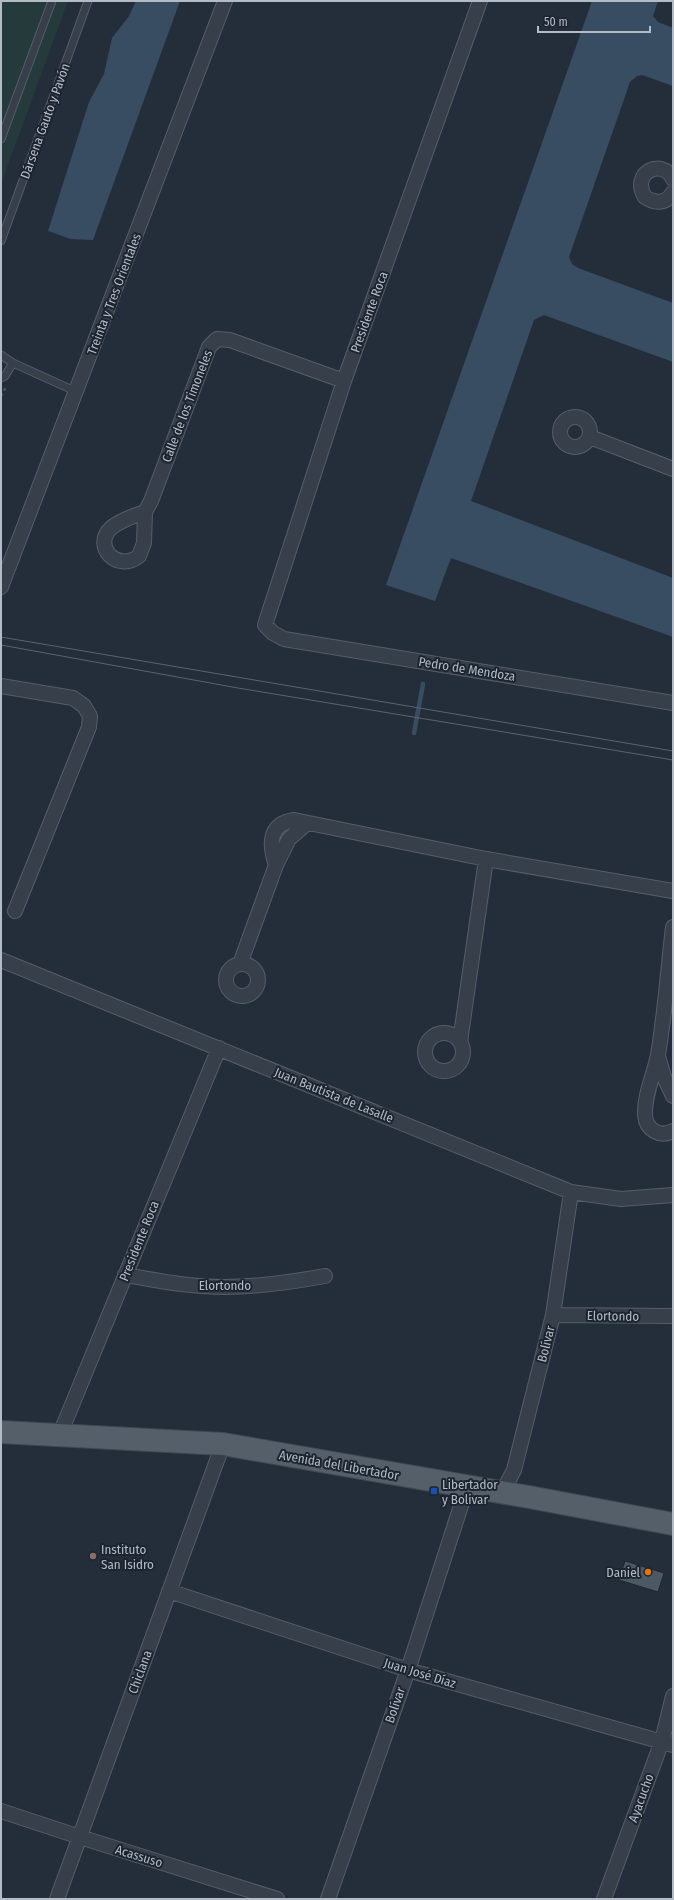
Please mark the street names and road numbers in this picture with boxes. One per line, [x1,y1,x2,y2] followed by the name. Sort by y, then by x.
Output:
[17,61,73,181] street label: Dársena Gauto y Pavón
[84,231,144,357] street label: Treinta y Tres Orientales
[347,269,391,355] street label: Presidente Roca
[159,347,215,464] street label: Calle de los Timoneles
[417,654,517,684] street label: Pedro de Mendoza
[272,1064,396,1126] street label: Juan Bautista de Lasalle
[116,1199,162,1283] street label: Presidente Roca
[199,1278,251,1293] street label: Elortondo
[587,1308,639,1324] street label: Elortondo
[534,1324,558,1364] street label: Bolívar
[278,1447,400,1483] street label: Avenida del Libertador
[125,1648,155,1696] street label: Chiclana
[382,1655,458,1691] street label: Juan José Díaz
[382,1685,408,1725] street label: Bolívar
[625,1772,657,1824] street label: Ayacucho
[114,1842,165,1870] street label: Acassuso

